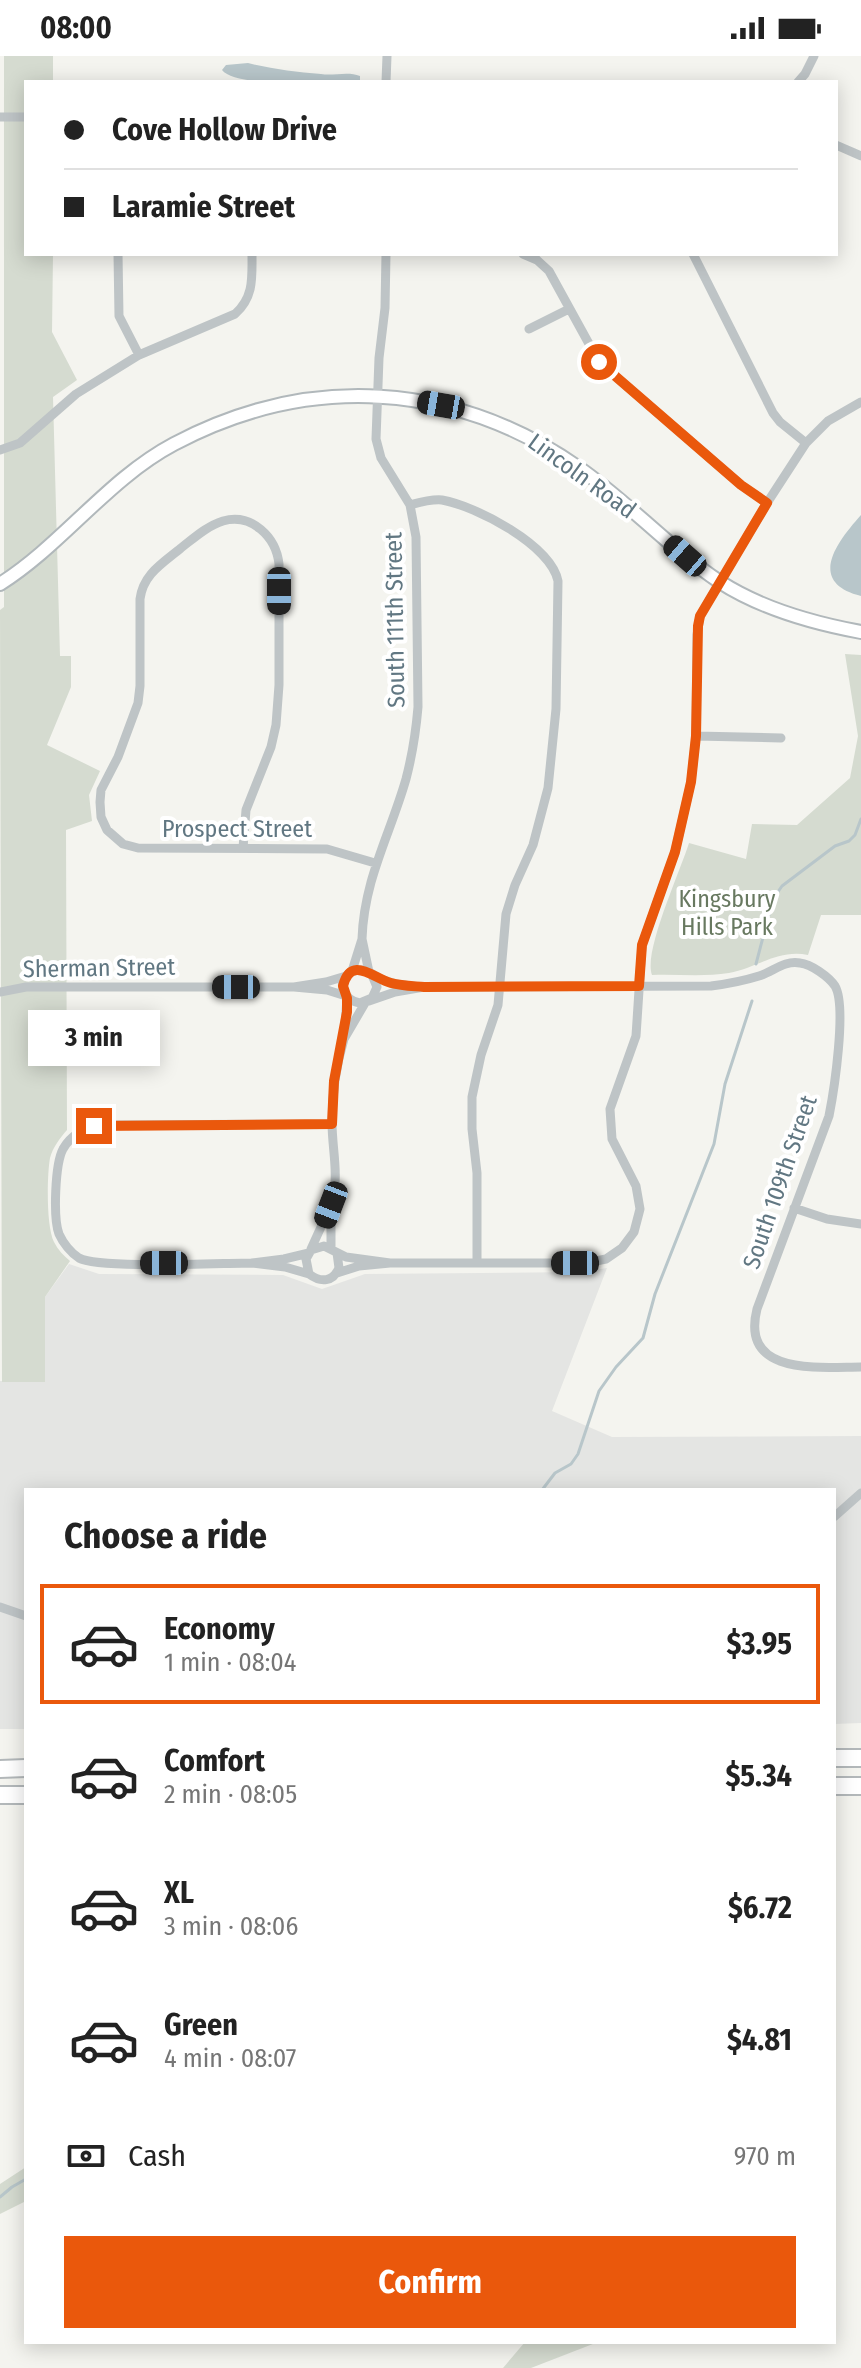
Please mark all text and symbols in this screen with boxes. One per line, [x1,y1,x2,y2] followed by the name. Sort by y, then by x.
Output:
[40,10,112,46] text: 08:00
[112,112,337,148] text: Cove Hollow Drive
[112,189,295,225] text: Laramie Street
[581,344,617,380] route start
[415,389,467,421] car
[523,428,641,524] street label: Lincoln Road
[659,531,711,581] car
[379,532,411,708] street label: South 111th Street
[267,567,291,615] car
[162,815,312,843] street label: Prospect Street
[678,885,776,941] park label: Kingsbury Hills Park
[23,953,176,983] street label: Sherman Street
[212,975,260,999] car
[28,1010,160,1066] callout: 3 min
[65,1022,123,1053] text: 3 min
[737,1091,823,1272] street label: South 109th Street
[76,1108,112,1144] route end
[311,1178,351,1232] car
[140,1251,188,1275] car
[551,1251,599,1275] car
[64,1514,267,1558] text: Choose a ride
[68,1608,140,1680] icon: car
[164,1611,275,1647] text: Economy
[726,1626,792,1662] text: $3.95
[164,1647,296,1678] text: 1 min · 08:04
[68,1740,140,1812] icon: car
[164,1743,265,1779] text: Comfort
[725,1758,792,1794] text: $5.34
[164,1779,297,1810] text: 2 min · 08:05
[68,1872,140,1944] icon: car
[164,1875,194,1911] text: XL
[728,1890,792,1926] text: $6.72
[164,1911,298,1942] text: 3 min · 08:06
[68,2004,140,2076] icon: car
[164,2007,238,2043] text: Green
[727,2022,792,2058] text: $4.81
[164,2043,296,2074] text: 4 min · 08:07
[64,2134,108,2178] icon: cash
[128,2138,186,2174] text: Cash
[734,2141,796,2172] text: 970 m
[64,2236,796,2328] button: Confirm

